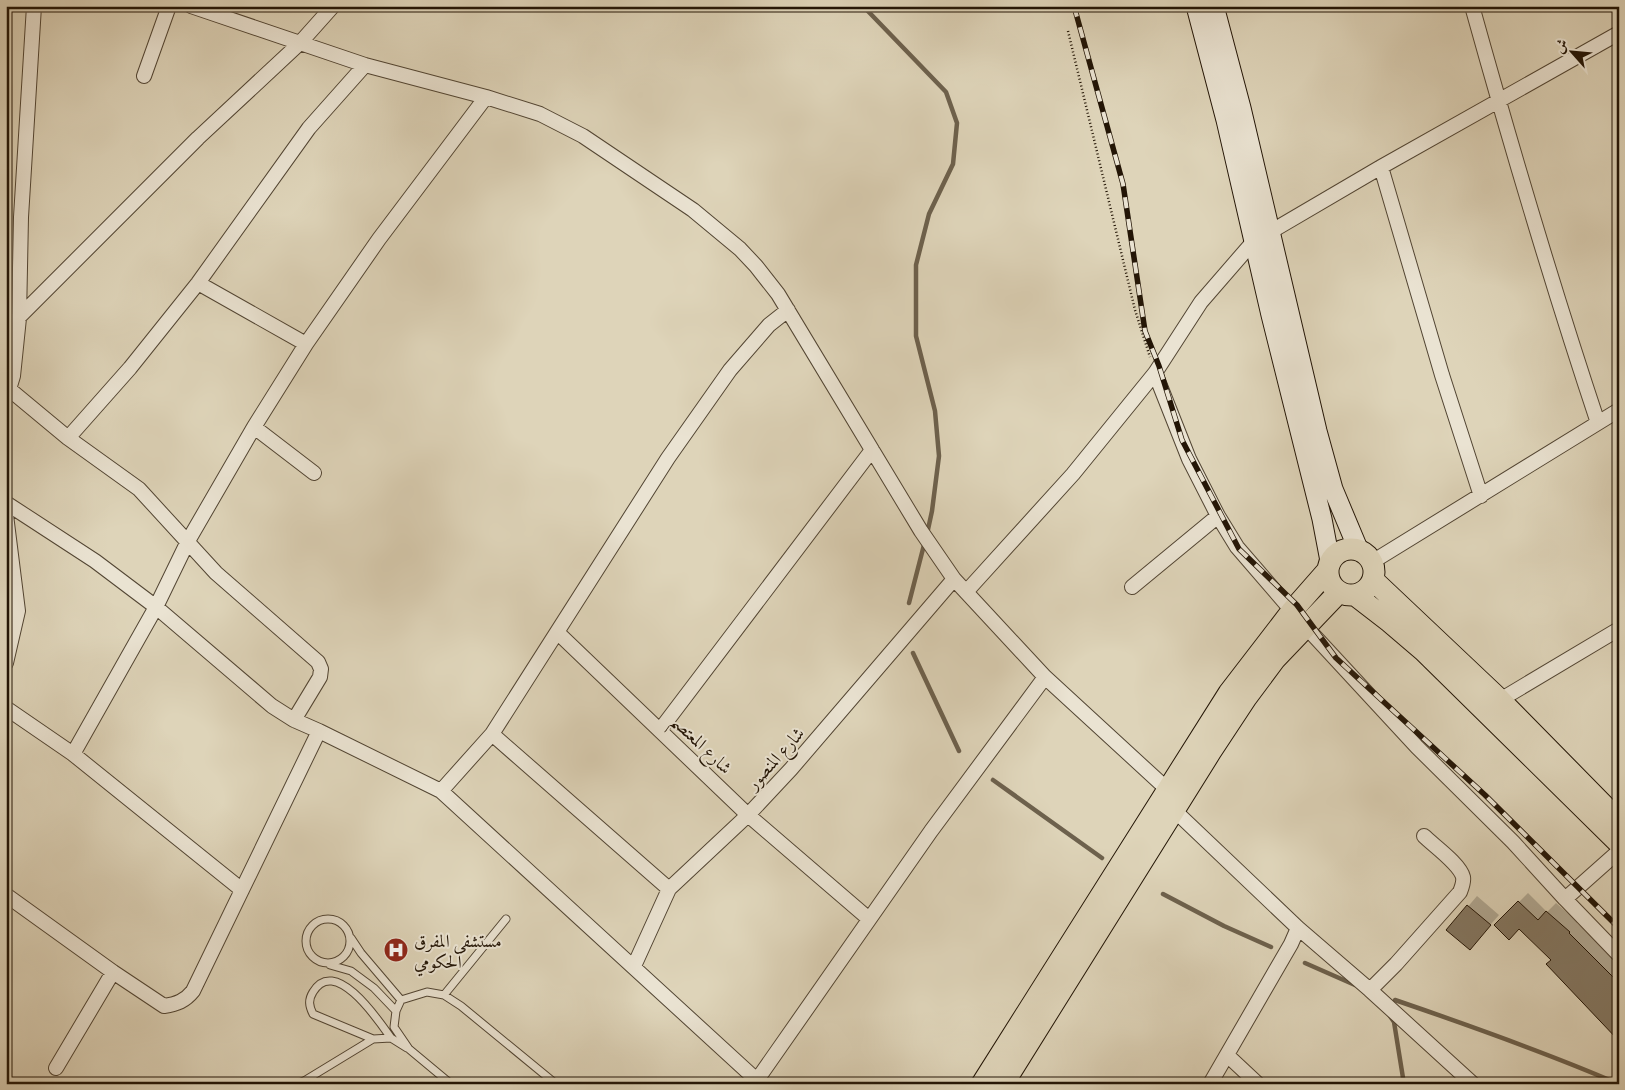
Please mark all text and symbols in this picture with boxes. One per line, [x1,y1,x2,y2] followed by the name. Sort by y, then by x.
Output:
[1548,28,1598,78] north arrow
[1548,35,1573,57] text: ش
[662,708,739,784] street label: شارع المعتصم
[738,721,812,798] street label: شارع المنصور
[414,927,502,977] place label: مستشفى المفرق الحكومي
[383,937,409,963] hospital icon: مستشفى المفرق الحكومي

